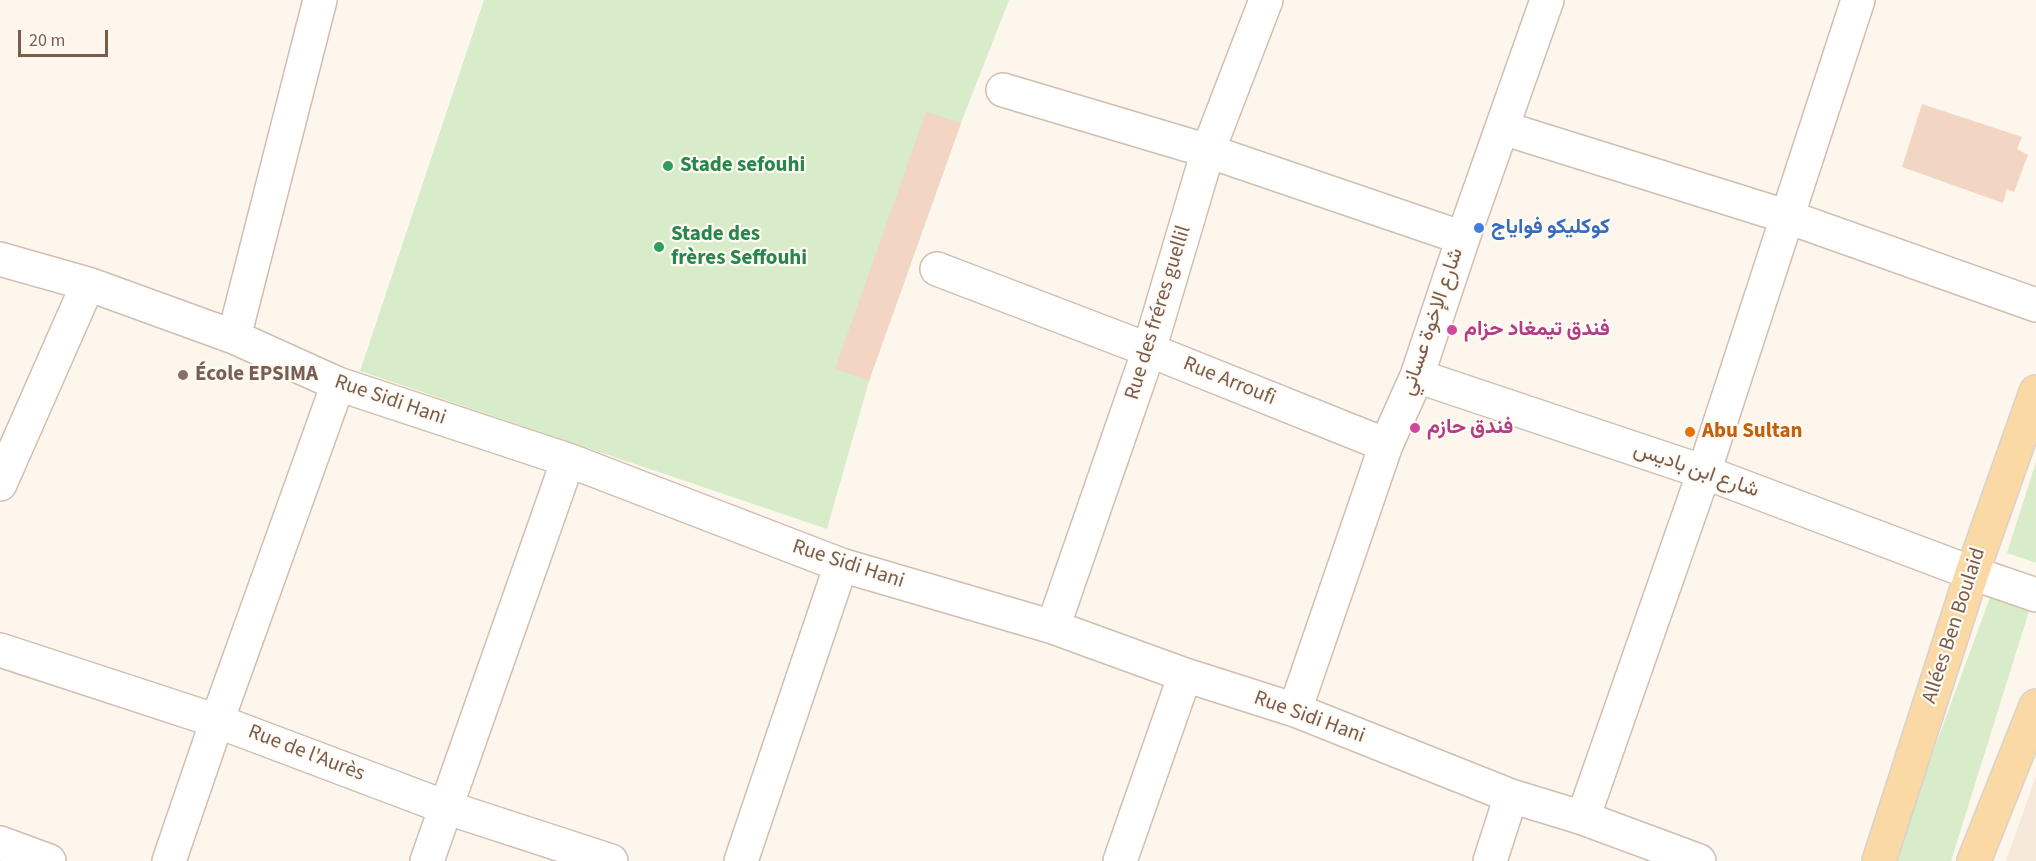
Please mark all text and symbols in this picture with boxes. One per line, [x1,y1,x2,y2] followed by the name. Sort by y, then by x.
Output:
[21,18,111,56] scale bar
[29,28,65,53] text: 20 m
[680,153,805,179] place label: Stade sefouhi
[661,159,675,173] marker: Stade sefouhi
[1491,215,1610,241] place label: كوكليكو فواياج
[1472,221,1486,235] marker: كوكليكو فواياج
[671,222,807,272] place label: Stade des frères Seffouhi
[1121,223,1197,403] street label: Rue des fréres guellil
[652,240,666,254] marker: Stade des frères Seffouhi
[1396,245,1470,399] street label: شارع الإخوة عساني
[1464,317,1610,343] place label: فندق تيمغاد حزام
[1445,323,1459,337] marker: فندق تيمغاد حزام
[1179,352,1279,412] street label: Rue Arroufi
[195,362,318,388] place label: École EPSIMA
[176,368,190,382] marker: École EPSIMA
[331,370,449,432] street label: Rue Sidi Hani
[1427,415,1513,441] place label: فندق حازم
[1702,419,1802,445] place label: Abu Sultan
[1408,421,1422,435] marker: فندق حازم
[1683,425,1697,439] marker: Abu Sultan
[1630,438,1762,504] street label: شارع ابن باديس
[789,535,907,595] street label: Rue Sidi Hani
[1918,545,1992,707] street label: Allées Ben Boulaid
[1250,686,1368,750] street label: Rue Sidi Hani
[244,720,368,788] street label: Rue de l'Aurès

